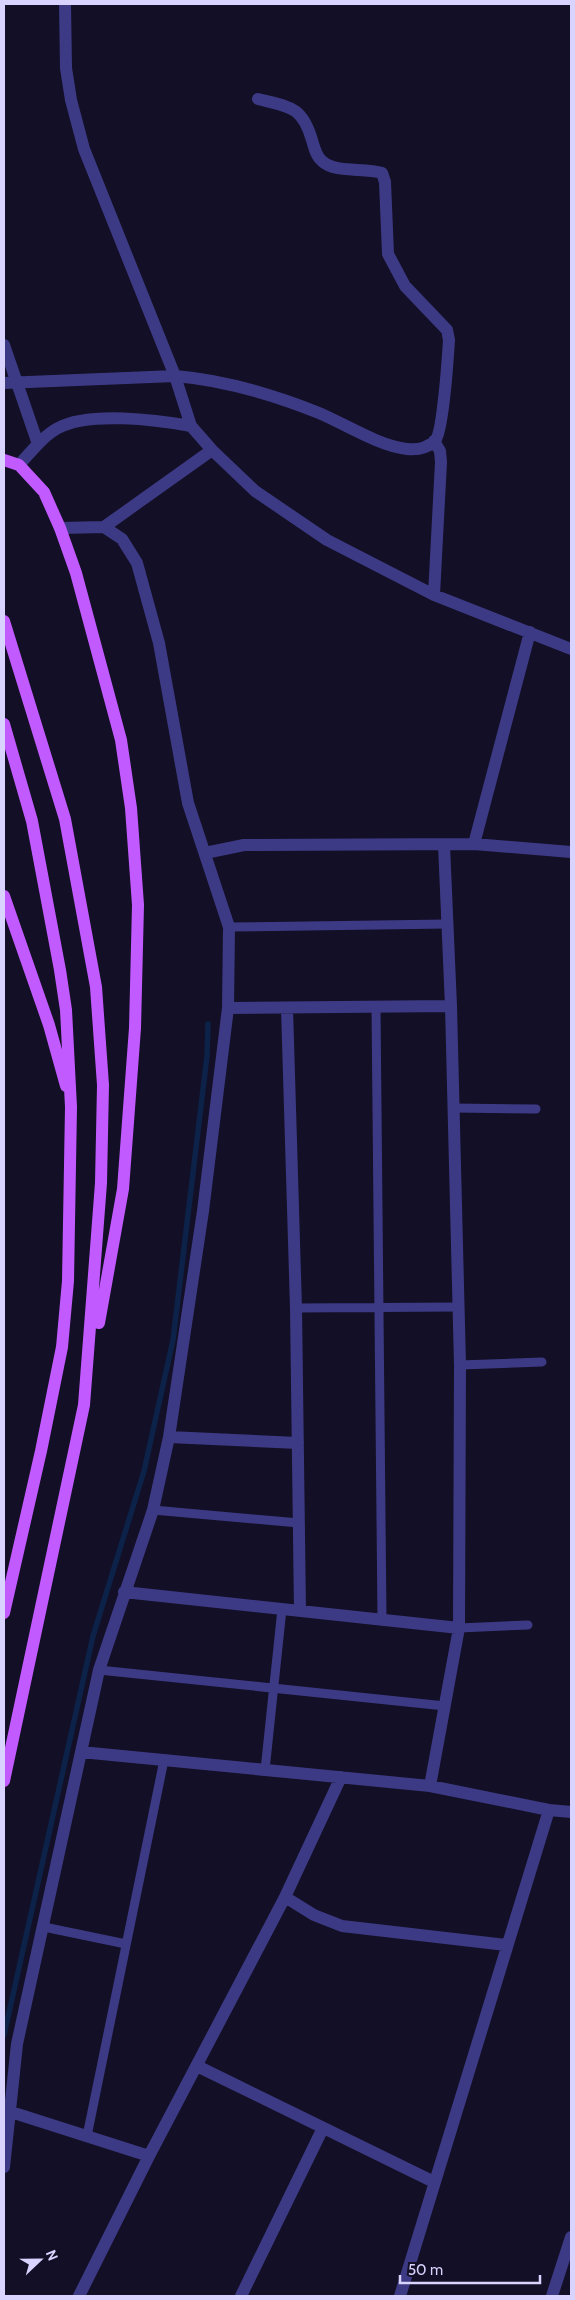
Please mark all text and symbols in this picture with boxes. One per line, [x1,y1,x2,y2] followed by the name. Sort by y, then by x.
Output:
[15,2235,65,2285] north arrow
[42,2247,62,2263] text: N
[400,2252,540,2284] scale bar
[408,2261,443,2279] text: 50 m

